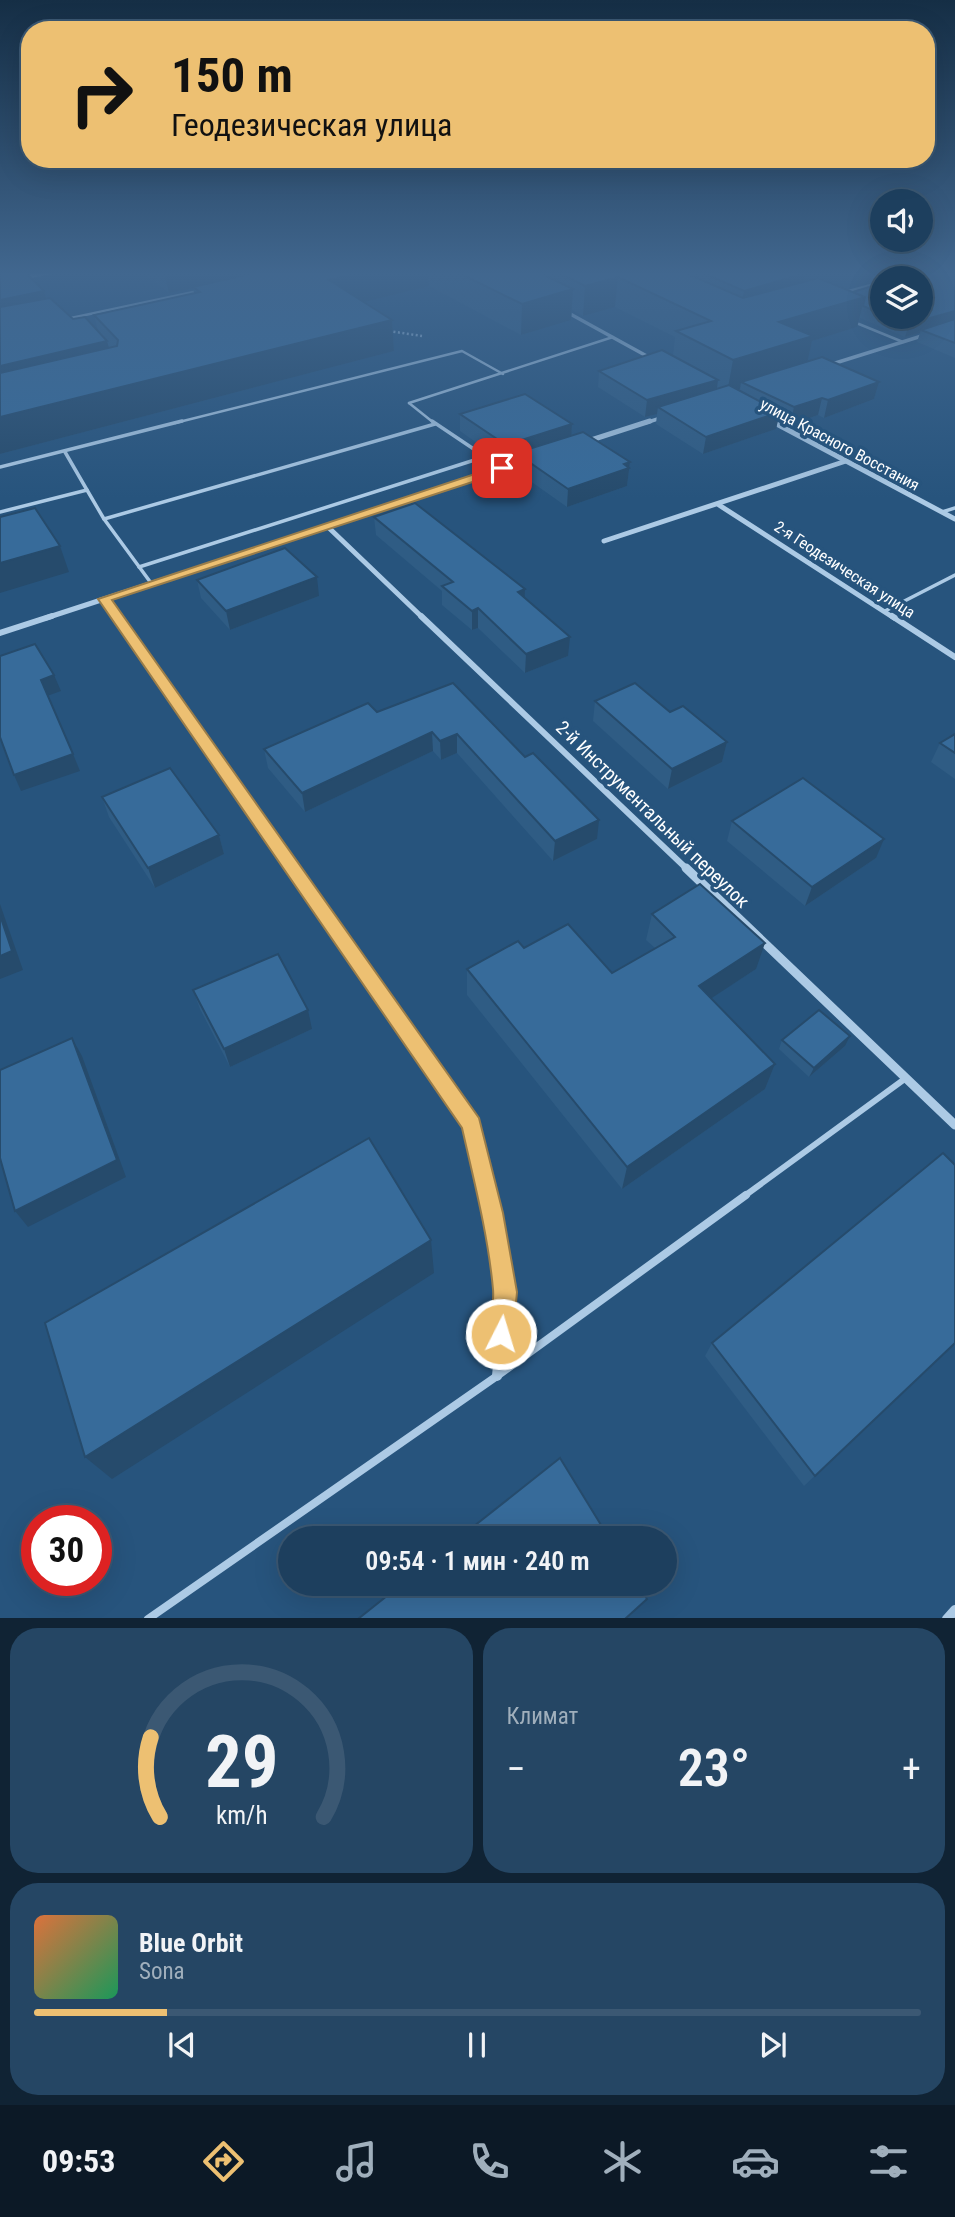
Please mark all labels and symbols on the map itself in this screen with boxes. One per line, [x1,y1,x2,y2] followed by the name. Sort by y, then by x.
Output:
[757,394,923,495] street label: улица Красного Восстания
[472,438,532,498] pin
[771,517,919,622] street label: 2-я Геодезическая улица
[551,716,754,913] street label: 2-й Инструментальный переулок
[464,1297,538,1371] position arrow
[21,1505,112,1596] speed limit sign: 30

